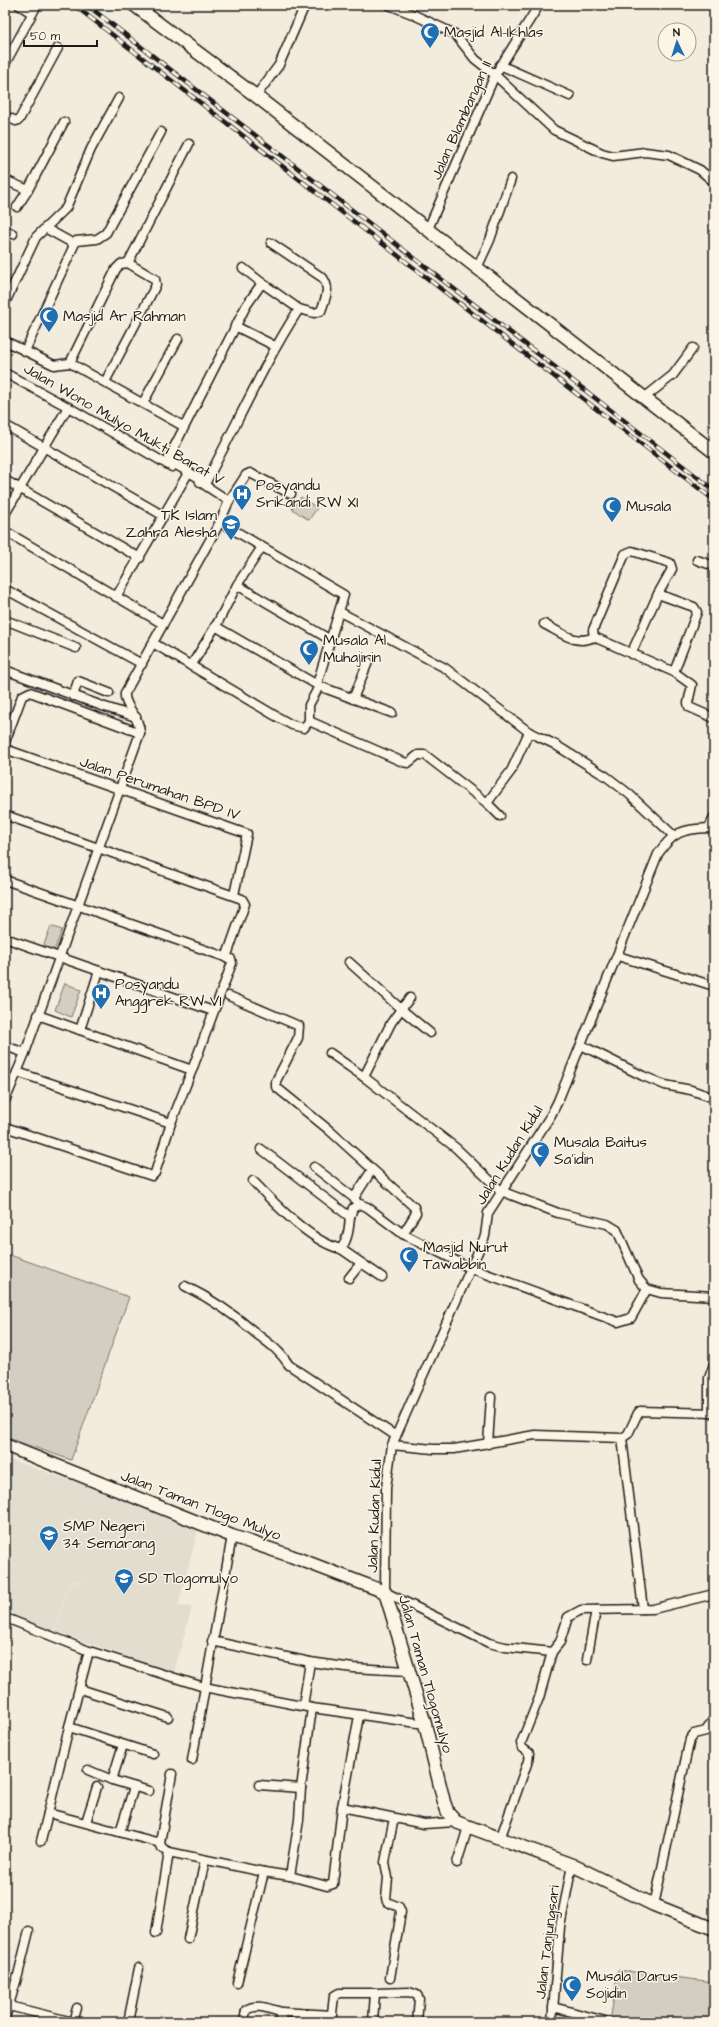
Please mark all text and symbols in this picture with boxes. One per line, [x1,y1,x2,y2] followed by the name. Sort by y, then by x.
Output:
[419,21,441,49] mosque icon: Masjid Al-Ikhlas
[24,22,97,48] scale bar
[444,22,544,43] place label: Masjid Al-Ikhlas
[657,22,697,62] north arrow
[672,25,680,40] text: N
[30,28,61,45] text: 50 m
[426,57,498,184] street label: Jalan Blambangan II
[38,305,60,333] mosque icon: Masjid Ar Rahman
[63,306,186,327] place label: Masjid Ar Rahman
[19,358,228,492] street label: Jalan Wono Mulyo Mukti Barat V
[256,475,359,513] place label: Posyandu Srikandi RW XI
[231,483,253,511] hospital icon: Posyandu Srikandi RW XI
[601,495,623,523] mosque icon: Musala
[626,496,672,517] place label: Musala
[126,505,217,543] place label: TK Islam Zahra Alesha
[220,513,242,541] school or university icon: TK Islam Zahra Alesha
[323,630,386,668] place label: Musala Al Muhajirin
[298,638,320,666] mosque icon: Musala Al Muhajirin
[77,751,243,826] street label: Jalan Perumahan BPD IV
[115,974,222,1013] place label: Posyandu Anggrek RW VI
[90,982,112,1010] hospital icon: Posyandu Anggrek RW VI
[470,1102,548,1209] street label: Jalan Kudan Kidul
[554,1132,647,1170] place label: Musala Baitus Sa'idin
[529,1140,551,1168] mosque icon: Musala Baitus Sa'idin
[423,1237,508,1275] place label: Masjid Nurut Tawabbin
[398,1245,420,1273] mosque icon: Masjid Nurut Tawabbin
[362,1459,387,1573] street label: Jalan Kudan Kidul
[117,1465,285,1547] street label: Jalan Taman Tlogo Mulyo
[63,1516,155,1555] place label: SMP Negeri 34 Semarang
[38,1524,60,1552] school or university icon: SMP Negeri 34 Semarang
[113,1567,135,1595] school or university icon: SD Tlogomulyo
[138,1568,239,1590] place label: SD Tlogomulyo
[392,1593,458,1756] street label: Jalan Taman Tlogomulyo
[530,1883,566,2000] street label: Jalan Tanjungsari
[586,1966,678,2004] place label: Musala Darus Sojidin
[561,1974,583,2002] mosque icon: Musala Darus Sojidin

